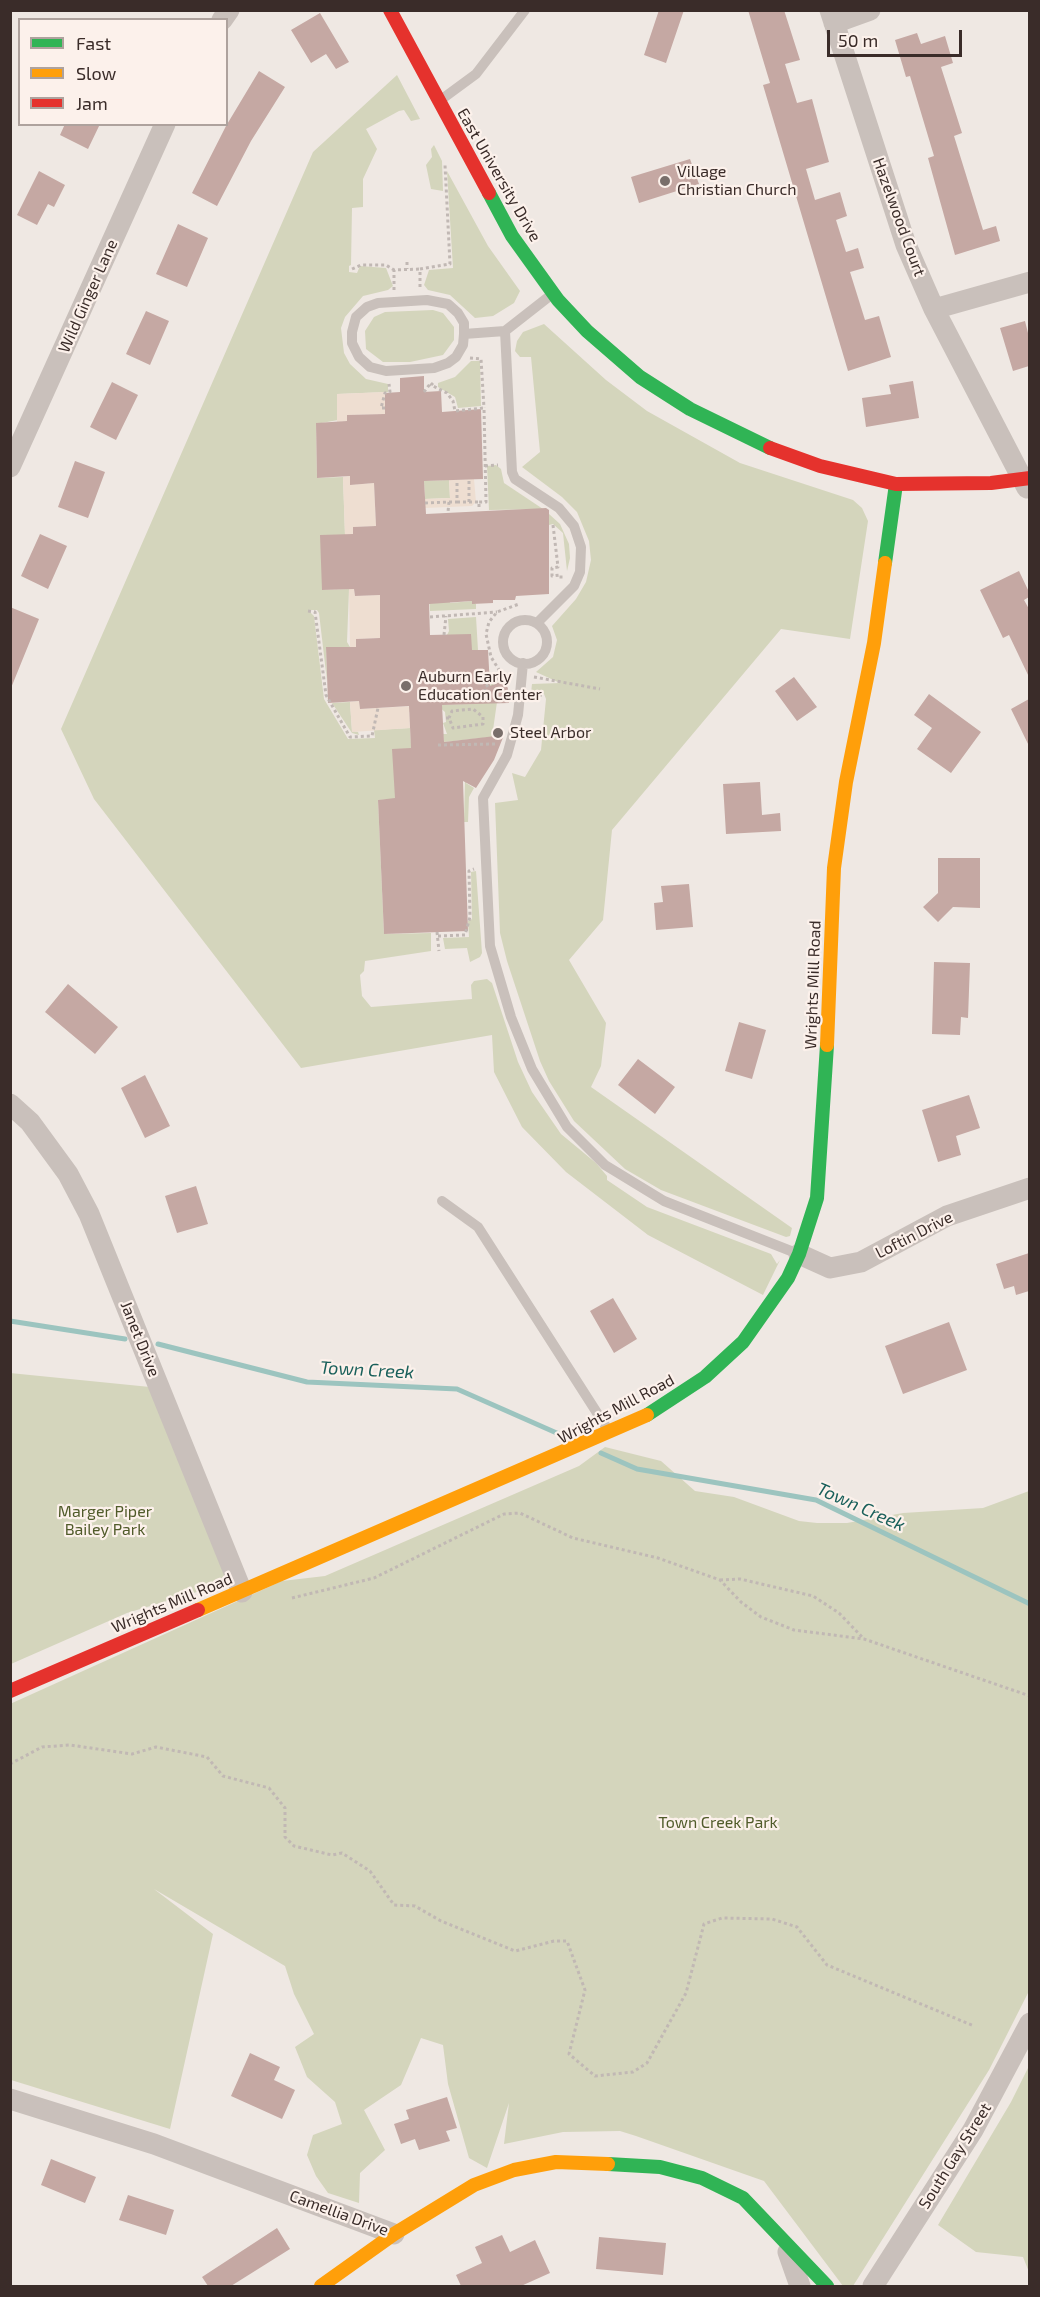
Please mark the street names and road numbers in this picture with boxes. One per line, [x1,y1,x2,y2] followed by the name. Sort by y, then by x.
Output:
[453,105,545,245] street label: East University Drive
[869,155,929,279] street label: Hazelwood Court
[54,236,122,356] street label: Wild Ginger Lane
[801,920,825,1050] street label: Wrights Mill Road
[872,1207,956,1263] street label: Loftin Drive
[116,1298,164,1380] street label: Janet Drive
[554,1370,678,1448] street label: Wrights Mill Road
[109,1569,235,1637] street label: Wrights Mill Road
[915,2099,995,2213] street label: South Gay Street
[287,2186,391,2240] street label: Camellia Drive

